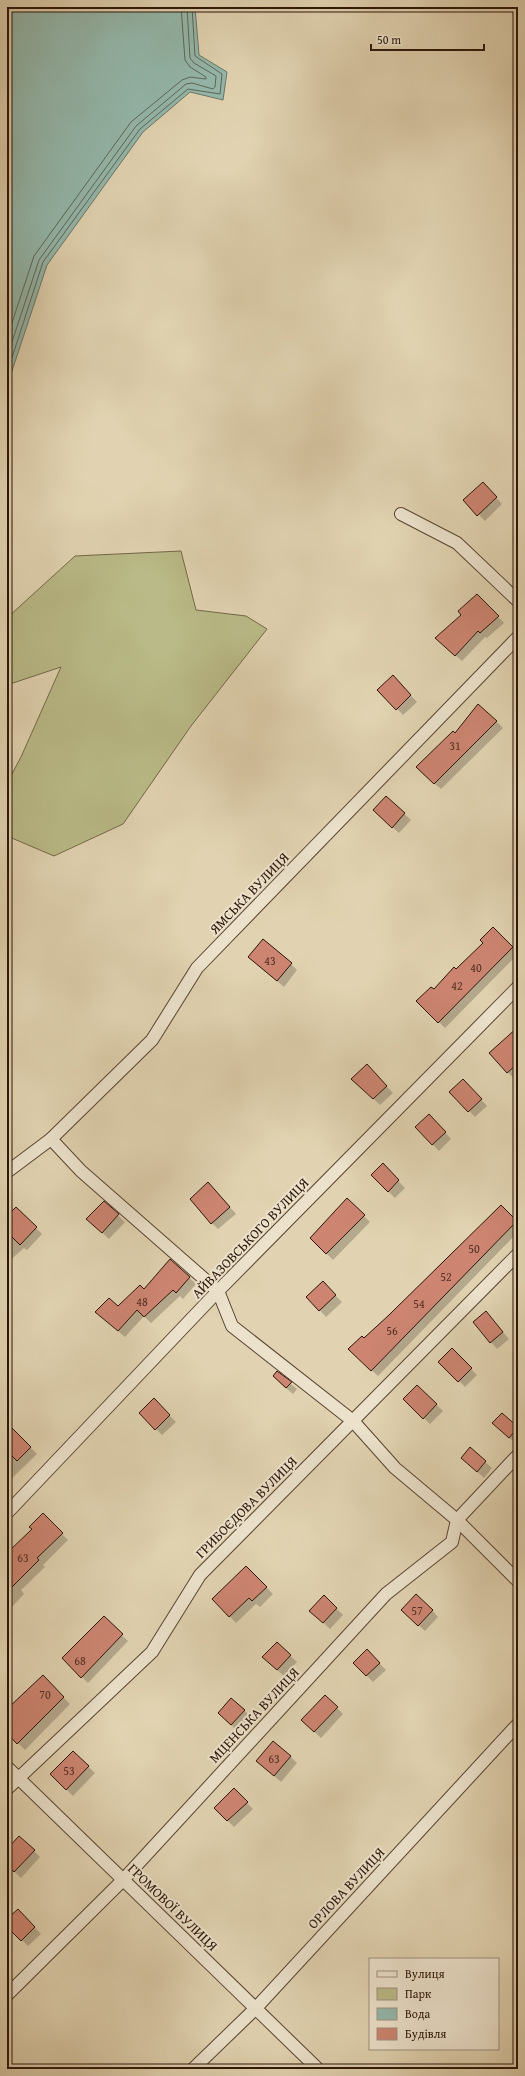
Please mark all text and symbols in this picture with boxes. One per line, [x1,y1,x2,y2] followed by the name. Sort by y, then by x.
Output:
[371,26,484,52] scale bar
[377,31,401,48] text: 50 m
[449,737,461,754] house number: 31
[204,848,293,939] street label: ЯМСЬКА ВУЛИЦЯ
[264,952,276,969] house number: 43
[470,959,482,976] house number: 40
[451,977,463,994] house number: 42
[187,1173,313,1303] street label: АЙВАЗОВСЬКОГО ВУЛИЦЯ
[468,1240,480,1257] house number: 50
[440,1268,452,1285] house number: 52
[136,1293,148,1310] house number: 48
[413,1295,425,1312] house number: 54
[386,1322,398,1339] house number: 56
[191,1452,301,1562] street label: ГРИБОЄДОВА ВУЛИЦЯ
[17,1549,29,1566] house number: 63
[411,1602,423,1619] house number: 57
[74,1652,86,1669] house number: 68
[204,1663,304,1767] street label: МЦЕНСЬКА ВУЛИЦЯ
[39,1686,51,1703] house number: 70
[268,1750,280,1767] house number: 63
[63,1762,75,1779] house number: 53
[303,1843,389,1933] street label: ОРЛОВА ВУЛИЦЯ
[124,1859,222,1955] street label: ГРОМОВОЇ ВУЛИЦЯ
[369,1958,499,2050] legend
[405,1965,445,1982] text: Вулиця
[405,1985,432,2002] text: Парк
[405,2005,430,2022] text: Вода
[405,2025,446,2042] text: Будівля

